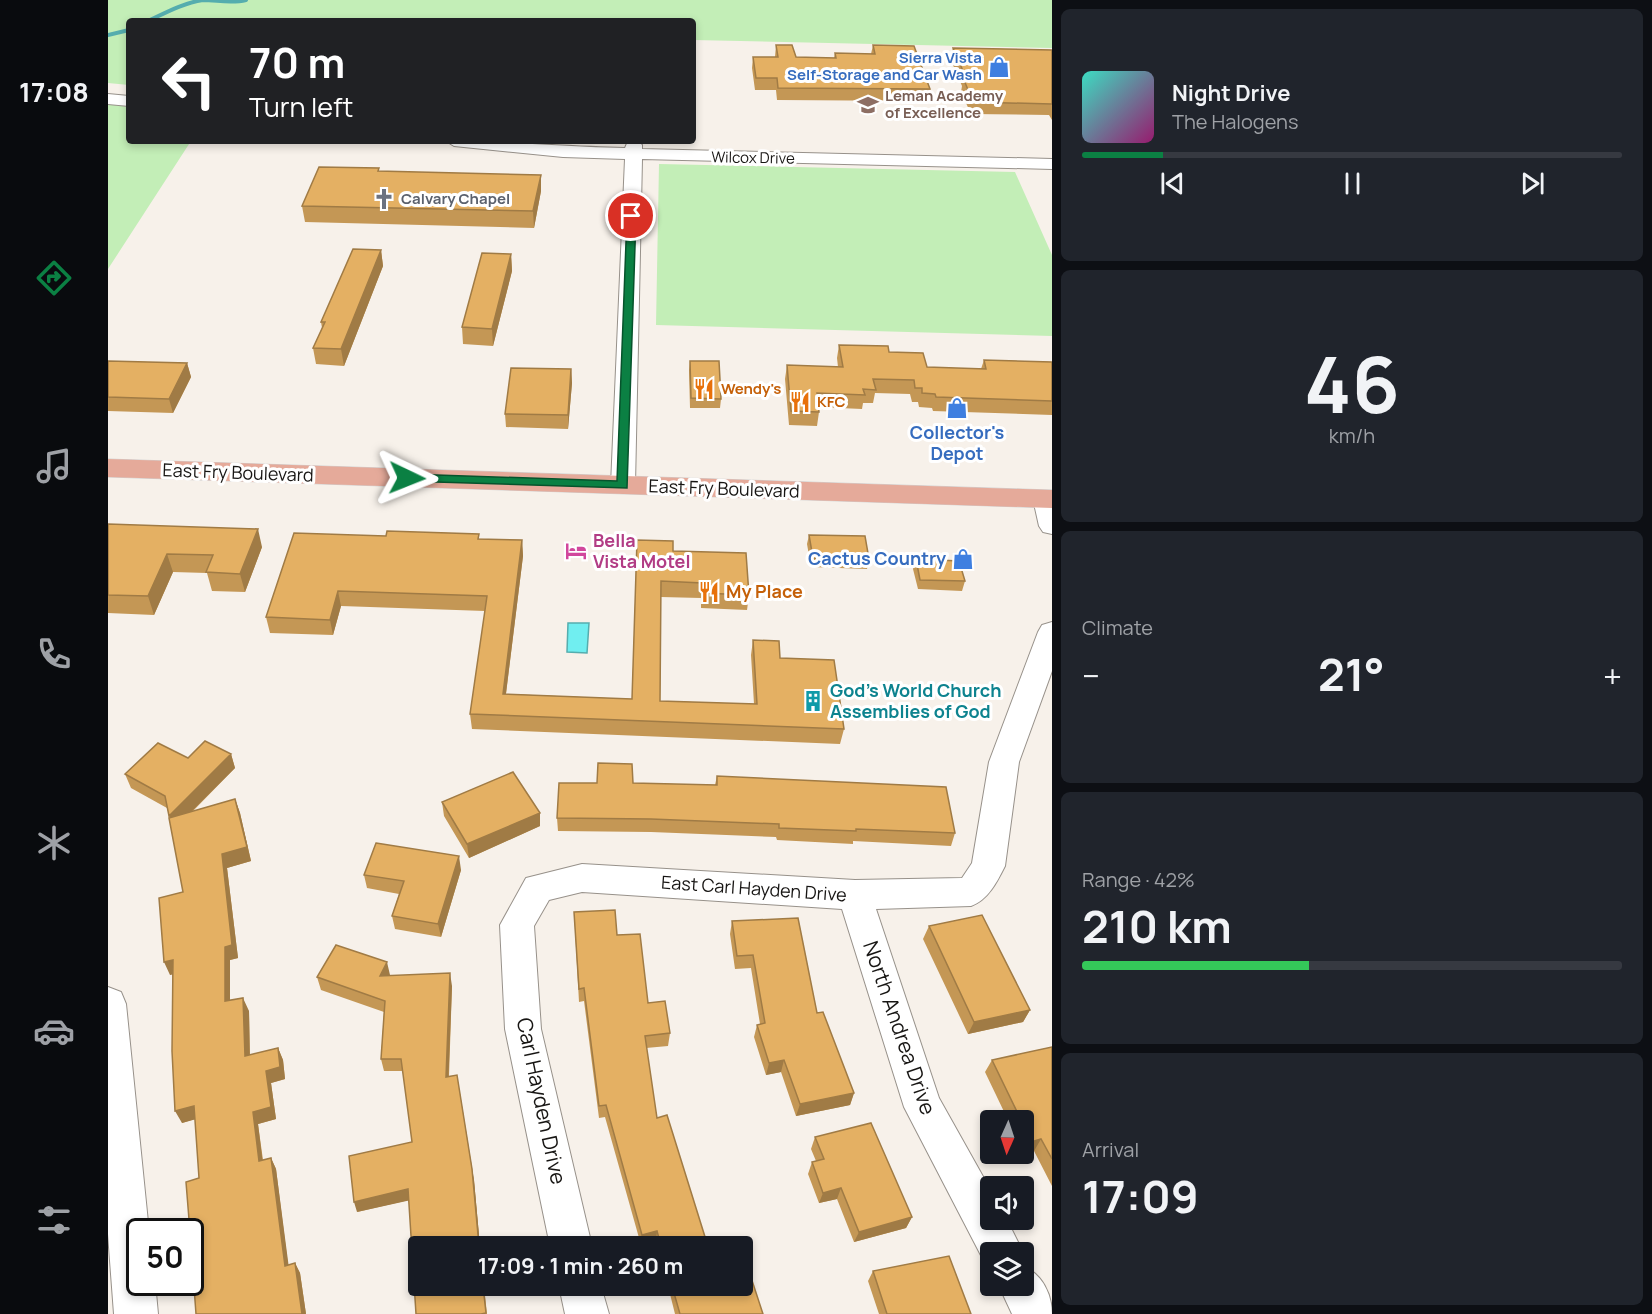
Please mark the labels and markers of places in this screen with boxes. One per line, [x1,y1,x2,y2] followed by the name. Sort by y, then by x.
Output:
[787,47,982,85] place label: Sierra Vista Self-Storage and Car Wash
[987,55,1011,79] shop icon: Sierra Vista Self-Storage and Car Wash
[885,85,1004,123] place label: Leman Academy of Excellence
[856,93,880,117] school or university icon: Leman Academy of Excellence
[372,187,396,211] church icon: Calvary Chapel
[401,188,510,209] place label: Calvary Chapel
[605,190,656,241] pin
[692,377,716,401] restaurant icon: Wendy's
[721,378,781,399] place label: Wendy's
[788,390,812,414] restaurant icon: KFC
[817,391,846,412] place label: KFC
[945,396,969,420] shop icon: Collector's Depot
[910,420,1004,465] place label: Collector's Depot
[593,528,690,573] place label: Bella Vista Motel
[564,539,588,563] hotel icon: Bella Vista Motel
[808,546,946,570] place label: Cactus Country
[951,547,975,571] shop icon: Cactus Country
[726,579,803,603] place label: My Place
[697,580,721,604] restaurant icon: My Place
[830,678,1001,723] place label: God's World Church Assemblies of God
[801,689,825,713] building icon: God's World Church Assemblies of God

